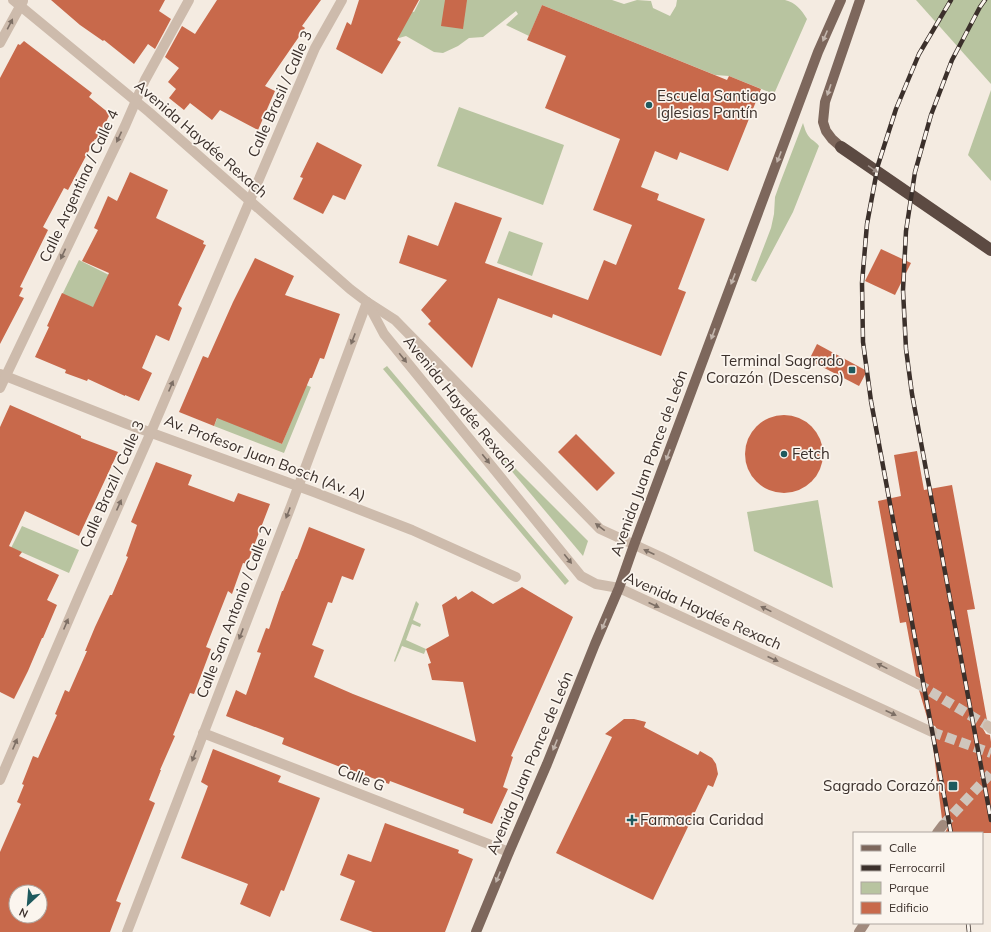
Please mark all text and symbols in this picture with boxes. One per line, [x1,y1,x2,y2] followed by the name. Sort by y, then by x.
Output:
[7,18,13,30] one-way arrow
[243,27,316,160] street label: Calle Brasil / Calle 3
[822,30,828,42] one-way arrow
[131,76,272,202] street label: Avenida Haydée Rexach
[826,84,832,96] one-way arrow
[657,86,776,122] place label: Escuela Santiago Iglesias Pantín
[644,100,654,110] marker: Escuela Santiago Iglesias Pantín
[35,106,122,265] street label: Calle Argentina / Calle 4
[116,131,122,143] one-way arrow
[775,152,781,164] one-way arrow
[868,166,879,173] one-way arrow
[60,249,66,260] one-way arrow
[730,273,736,285] one-way arrow
[710,328,716,340] one-way arrow
[400,332,521,476] street label: Avenida Haydée Rexach
[350,333,356,345] one-way arrow
[706,351,844,387] place label: Terminal Sagrado Corazón (Descenso)
[399,353,408,364] one-way arrow
[847,365,857,375] marker: Terminal Sagrado Corazón (Descenso)
[606,367,691,559] street label: Avenida Juan Ponce de León
[168,381,174,392] one-way arrow
[162,410,369,505] street label: Av. Profesor Juan Bosch (Av. A)
[75,417,148,550] street label: Calle Brazil / Calle 3
[792,444,830,463] place label: Fetch
[779,449,789,459] marker: Fetch
[664,450,670,462] one-way arrow
[481,453,490,464] one-way arrow
[116,500,122,511] one-way arrow
[284,508,290,520] one-way arrow
[192,523,275,701] street label: Calle San Antonio / Calle 2
[594,523,605,531] one-way arrow
[643,549,655,555] one-way arrow
[564,554,572,565] one-way arrow
[622,567,785,654] street label: Avenida Haydée Rexach
[649,602,660,608] one-way arrow
[760,606,771,612] one-way arrow
[64,618,70,630] one-way arrow
[601,619,607,630] one-way arrow
[238,629,244,641] one-way arrow
[767,656,778,662] one-way arrow
[877,663,888,669] one-way arrow
[482,668,577,857] street label: Avenida Juan Ponce de León
[885,710,896,716] one-way arrow
[12,738,18,749] one-way arrow
[551,739,557,751] one-way arrow
[191,750,197,762] one-way arrow
[335,760,388,795] street label: Calle G
[823,776,944,795] place label: Sagrado Corazón
[947,780,959,792] marker: Sagrado Corazón
[640,810,764,829] place label: Farmacia Caridad
[627,815,637,825] marker: Farmacia Caridad
[853,832,983,924] legend
[889,840,916,855] text: Calle
[889,860,945,875] text: Ferrocarril
[495,872,501,884] one-way arrow
[889,880,929,895] text: Parque
[8,884,48,924] north arrow
[889,900,929,915] text: Edificio
[17,905,30,921] text: N

